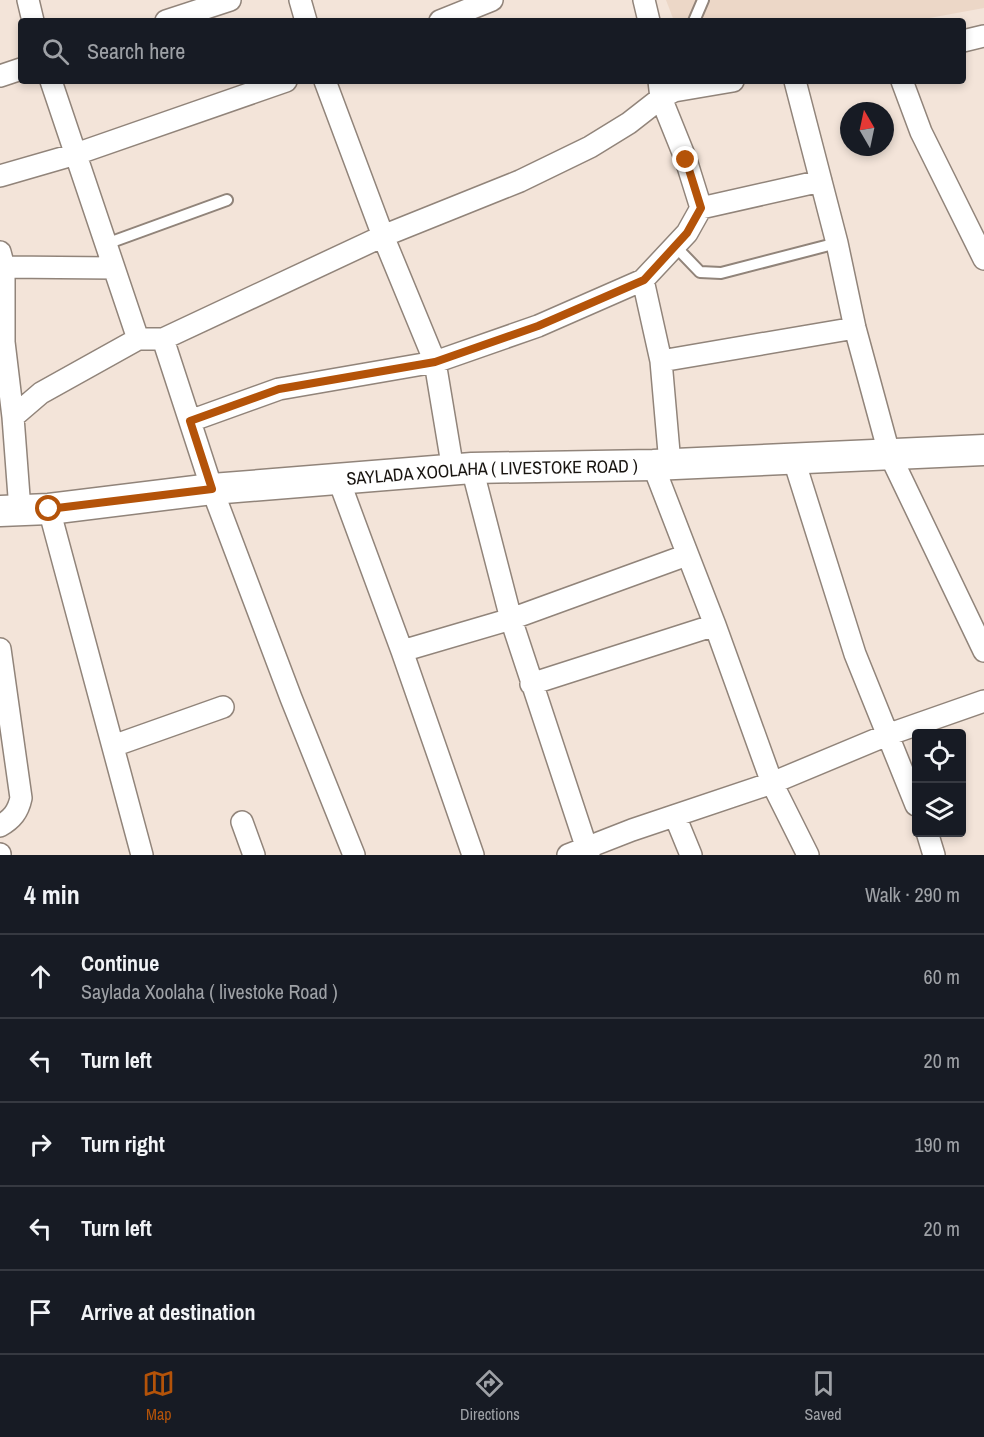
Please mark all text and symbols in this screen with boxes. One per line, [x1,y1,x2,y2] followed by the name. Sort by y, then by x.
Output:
[18,18,966,84] search box
[39,35,72,68] icon: search
[87,36,185,66] text: Search here
[840,102,894,156] north arrow
[672,146,698,172] route end
[345,453,638,491] street label: SAYLADA XOOLAHA ( LIVESTOKE ROAD )
[35,495,61,521] route start
[912,729,966,837] map controls
[912,729,966,783] button: locate
[912,783,966,837] button: layers
[24,877,80,912] text: 4 min
[865,881,960,908] text: Walk · 290 m
[81,948,159,978] text: Continue
[24,960,57,993] icon: ahead
[924,963,960,990] text: 60 m
[81,978,338,1005] text: Saylada Xoolaha ( livestoke Road )
[24,1044,57,1077] icon: left
[81,1045,152,1075] text: Turn left
[924,1047,960,1074] text: 20 m
[24,1128,57,1161] icon: right
[81,1129,165,1159] text: Turn right
[914,1131,960,1158] text: 190 m
[24,1212,57,1245] icon: left
[81,1213,152,1243] text: Turn left
[924,1215,960,1242] text: 20 m
[24,1296,57,1329] icon: arrive
[81,1297,255,1327] text: Arrive at destination
[142,1367,175,1425] tab: Map
[460,1367,520,1425] tab: Directions
[804,1367,842,1425] tab: Saved

